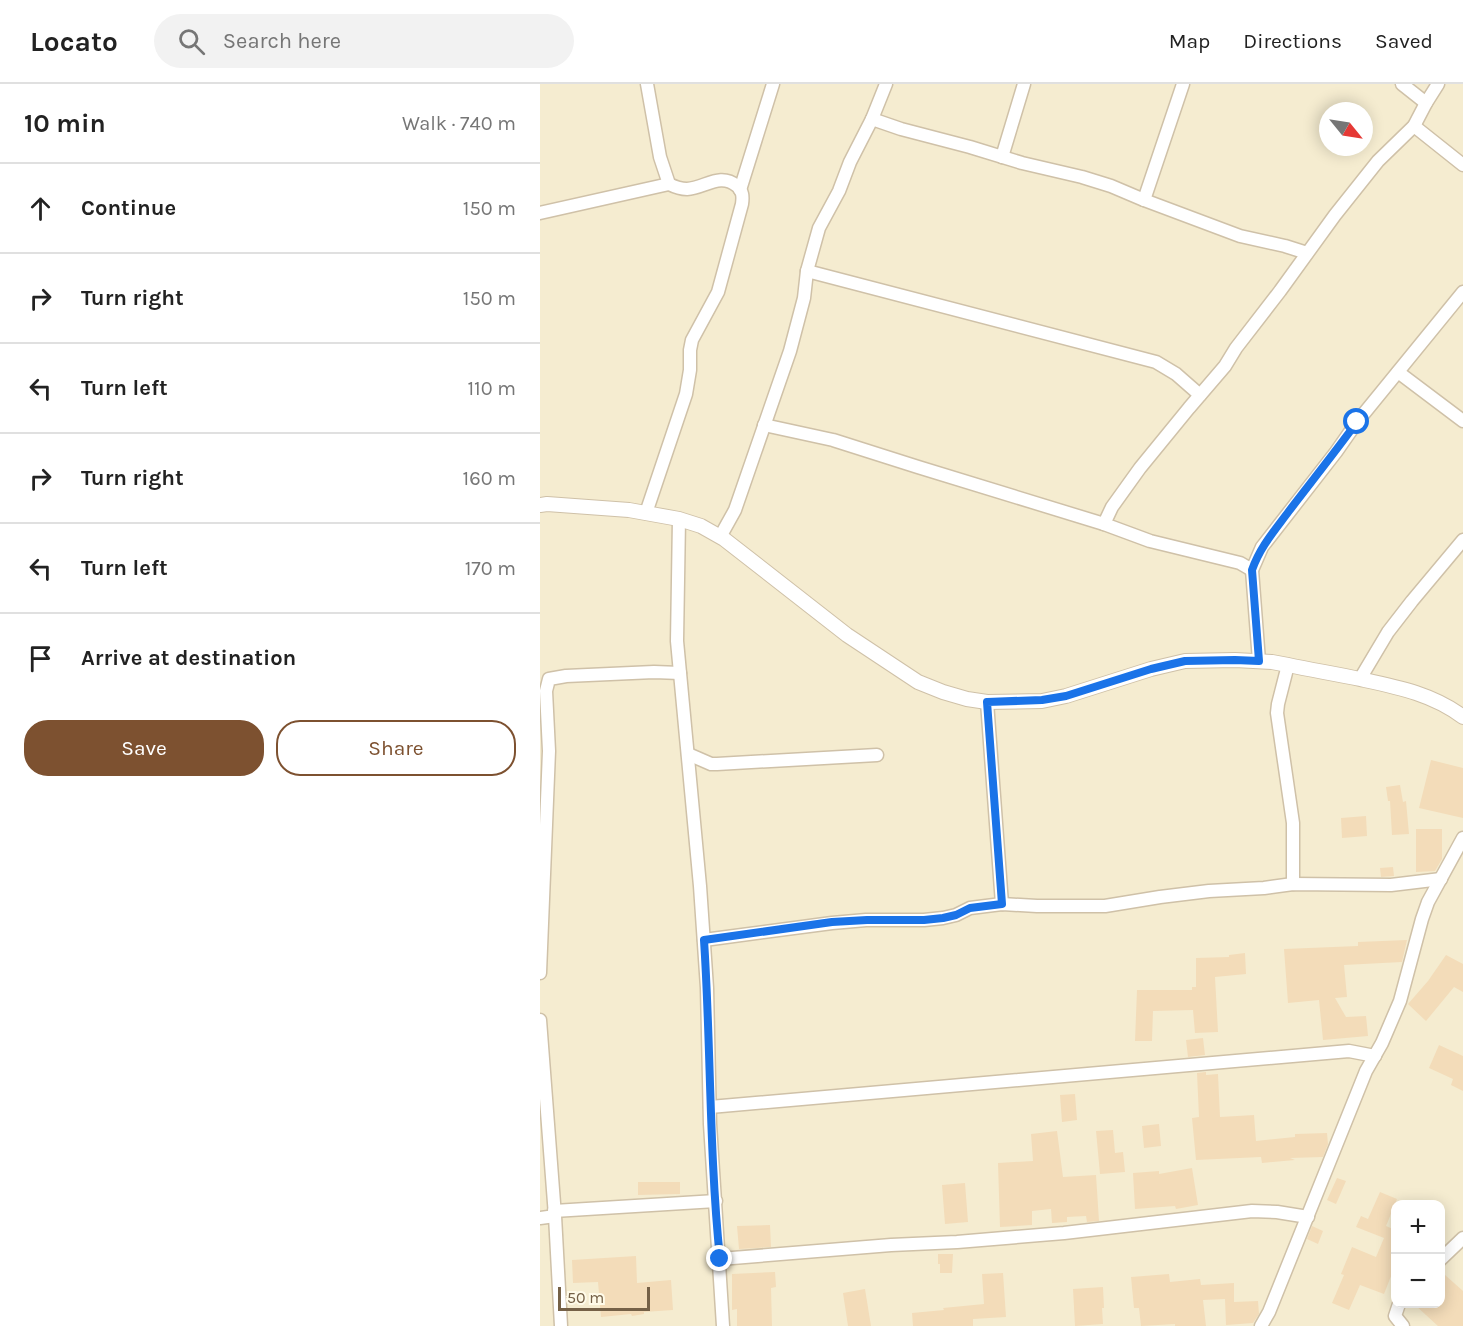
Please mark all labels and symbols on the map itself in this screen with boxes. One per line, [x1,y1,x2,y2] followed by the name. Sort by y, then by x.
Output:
[1319,102,1373,156] north arrow
[1343,408,1369,434] route start
[706,1245,732,1271] route end
[558,1284,650,1312] scale bar

